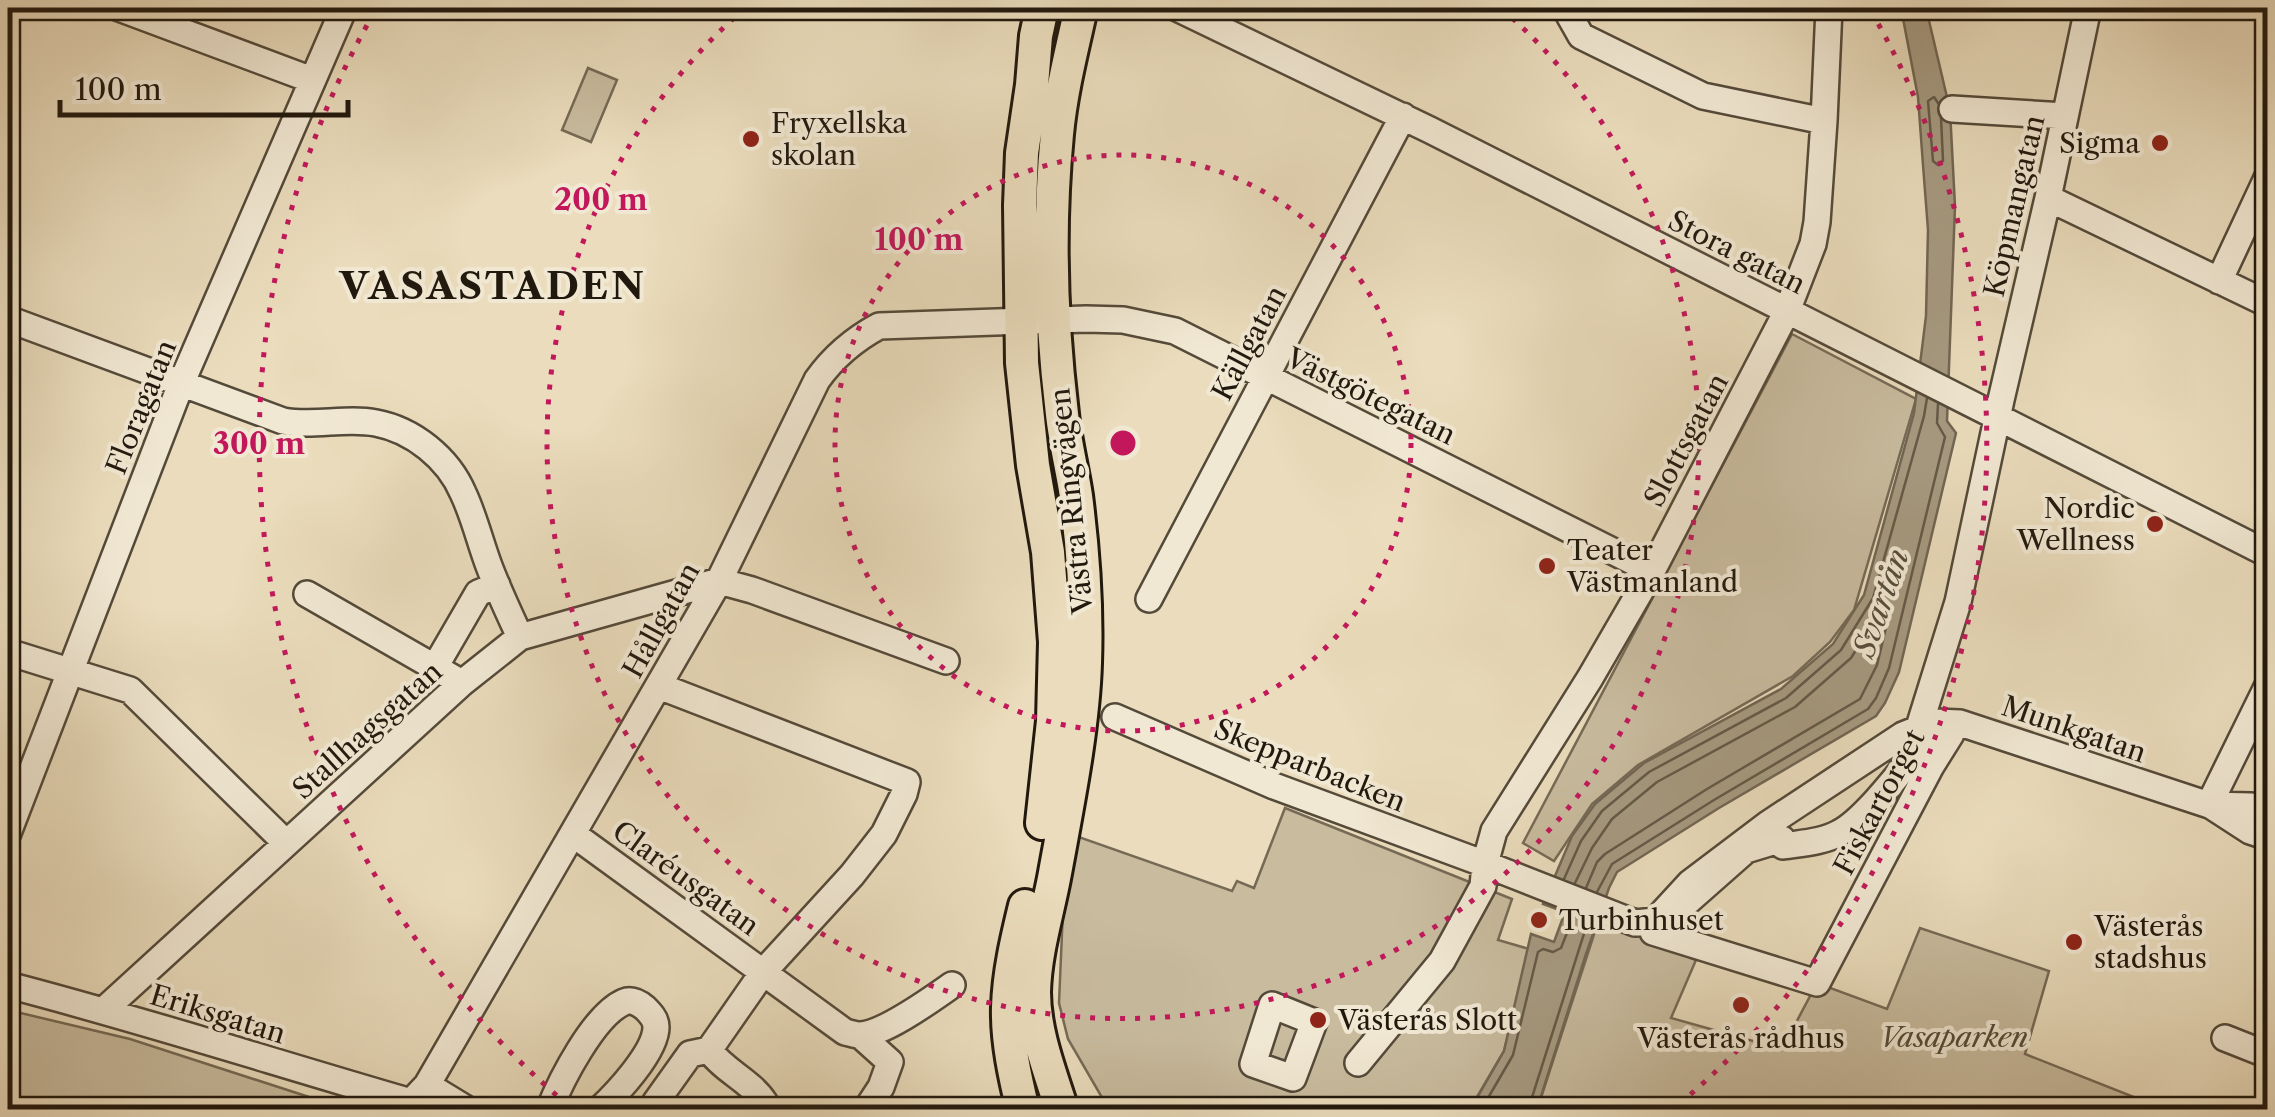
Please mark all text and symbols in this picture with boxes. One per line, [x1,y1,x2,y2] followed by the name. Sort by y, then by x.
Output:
[60,55,348,117] scale bar
[75,71,162,108] text: 100 m
[771,106,907,172] place label: Fryxellska skolan
[1977,112,2051,300] street label: Köpmangatan
[2059,126,2140,160] place label: Sigma
[740,128,762,150] marker: Fryxellska skolan
[2149,132,2171,154] marker: Sigma
[554,181,648,218] text: 200 m
[1663,203,1811,301] street label: Stora gatan
[875,221,964,258] text: 100 m
[338,262,647,309] district label: VASASTADEN
[1205,280,1293,406] street label: Källgatan
[99,335,183,479] street label: Floragatan
[1280,340,1461,452] street label: Västgötegatan
[1637,368,1735,512] street label: Slottsgatan
[1042,386,1100,617] street label: Västra Ringvägen
[213,425,305,462] text: 300 m
[1105,425,1141,461] centre of rings
[2016,491,2135,557] place label: Nordic Wellness
[2144,513,2166,535] marker: Nordic Wellness
[1566,533,1738,599] place label: Teater Västmanland
[1845,544,1917,664] water label: Svartån
[1536,555,1558,577] marker: Teater Västmanland
[615,556,707,684] street label: Hållgatan
[285,654,449,806] street label: Stallhagsgatan
[1997,688,2151,770] street label: Munkgatan
[1209,711,1411,819] street label: Skepparbacken
[1826,723,1932,881] street label: Fiskartorget
[606,813,766,943] street label: Claréusgatan
[1559,903,1724,937] place label: Turbinhuset
[1528,909,1550,931] marker: Turbinhuset
[2093,909,2207,975] place label: Västerås stadshus
[2063,931,2085,953] marker: Västerås stadshus
[146,977,290,1051] street label: Eriksgatan
[1730,994,1752,1016] marker: Västerås rådhus
[1337,1003,1517,1037] place label: Västerås Slott
[1307,1009,1329,1031] marker: Västerås Slott
[1880,1020,2028,1054] park label: Vasaparken
[1636,1021,1845,1055] place label: Västerås rådhus

